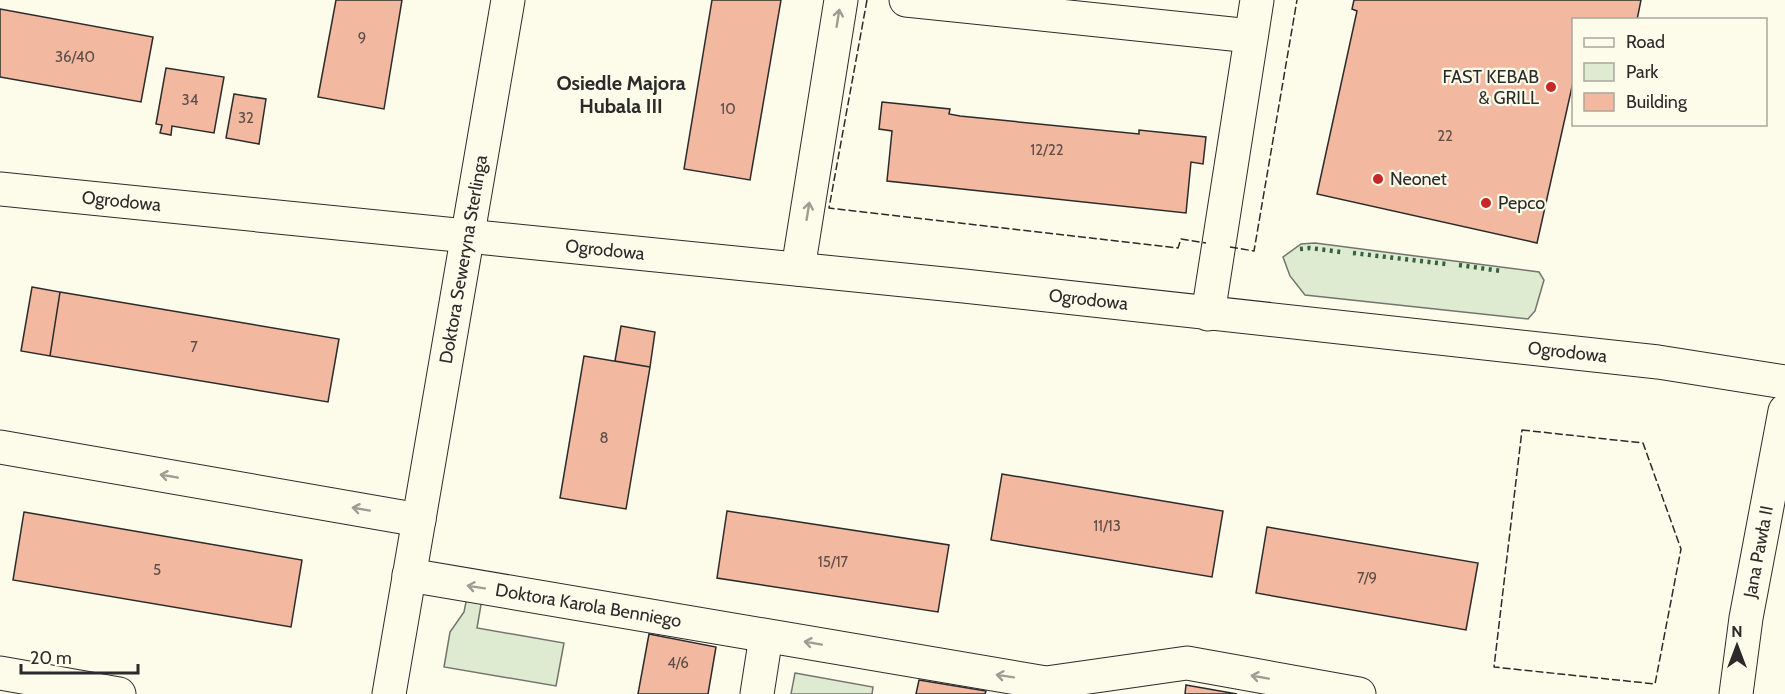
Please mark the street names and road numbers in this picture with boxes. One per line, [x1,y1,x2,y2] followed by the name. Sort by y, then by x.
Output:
[435,153,492,365] street label: Doktora Seweryna Sterlinga
[81,186,162,216] street label: Ogrodowa
[564,235,646,265] street label: Ogrodowa
[1048,284,1129,315] street label: Ogrodowa
[1527,337,1609,367] street label: Ogrodowa
[1739,504,1778,601] street label: Jana Pawła II
[494,579,683,632] street label: Doktora Karola Benniego

